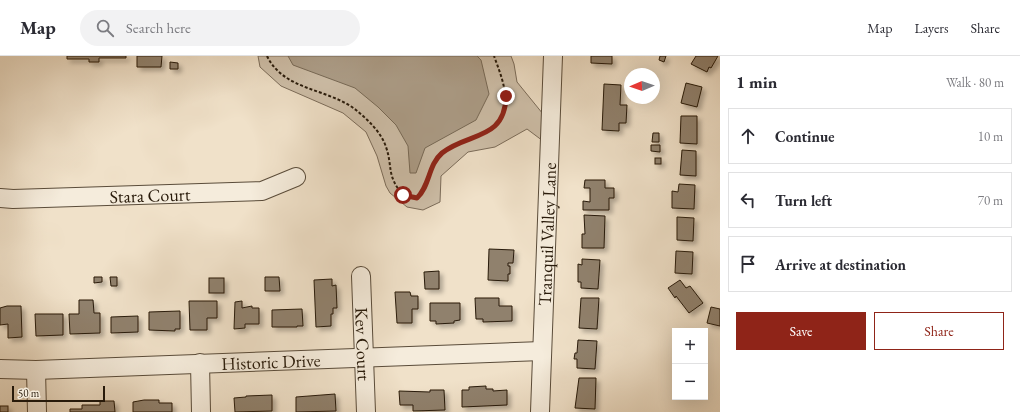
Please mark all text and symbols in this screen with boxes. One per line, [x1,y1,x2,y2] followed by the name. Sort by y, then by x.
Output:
[80,10,360,46] search box
[20,15,56,40] text: Map
[94,17,116,39] icon: search
[126,18,191,37] text: Search here
[867,19,892,37] text: Map
[914,19,949,37] text: Layers
[971,19,1000,37] text: Share
[624,68,660,104] north arrow
[736,71,777,93] text: 1 min
[946,74,1004,91] text: Walk · 80 m
[497,87,515,105] route end
[737,125,759,147] icon: ahead
[775,127,835,146] text: Continue
[978,128,1003,145] text: 10 m
[532,162,561,306] street label: Tranquil Valley Lane
[109,182,191,207] street label: Stara Court
[394,186,412,204] route start
[737,189,759,211] icon: left
[775,191,832,210] text: Turn left
[978,192,1003,209] text: 70 m
[737,253,759,275] icon: arrive
[775,255,906,274] text: Arrive at destination
[351,307,376,382] street label: Kev Court
[736,312,866,350] button: Save
[874,312,1004,350] button: Share
[672,328,708,400] map controls
[672,328,708,364] button: +
[221,348,321,375] street label: Historic Drive
[672,364,708,400] button: −
[12,384,105,403] scale bar
[18,386,39,400] text: 50 m

